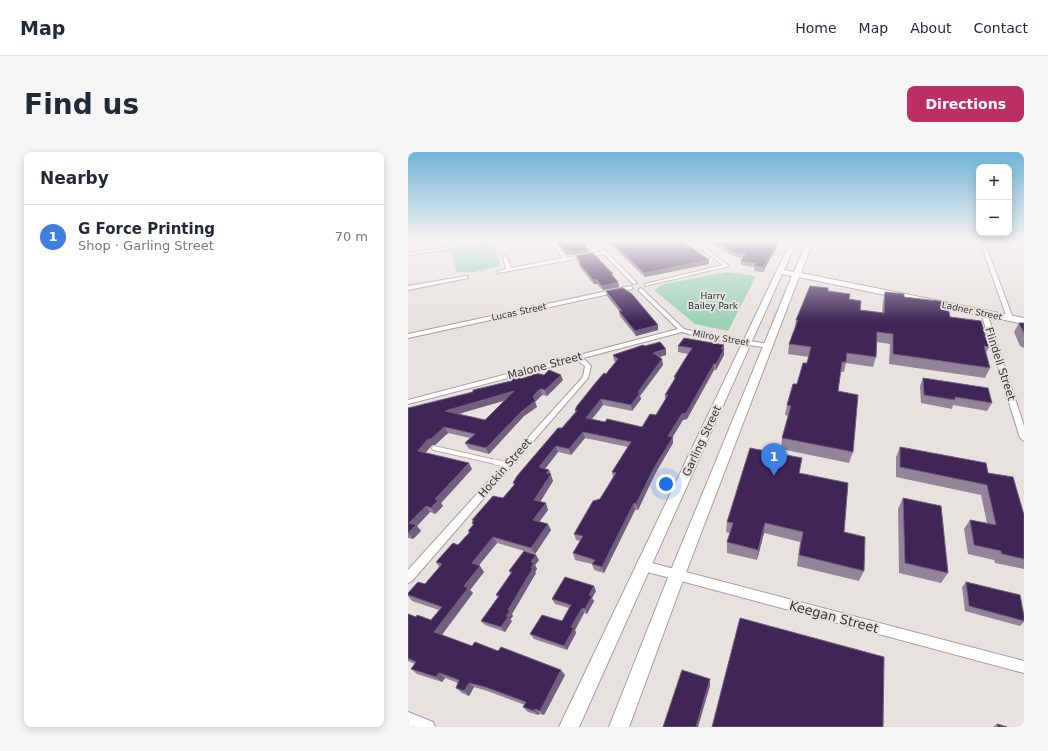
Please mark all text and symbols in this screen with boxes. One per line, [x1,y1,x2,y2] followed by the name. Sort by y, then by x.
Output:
[20,17,65,39] text: Map
[795,20,837,36] text: Home
[859,20,888,36] text: Map
[910,20,952,36] text: About
[974,20,1028,36] text: Contact
[907,86,1024,122] button: Directions
[24,88,139,121] text: Find us
[976,164,1012,236] map controls
[976,164,1012,200] button: +
[40,168,109,188] text: Nearby
[976,200,1012,236] button: −
[78,220,215,238] text: G Force Printing
[48,229,58,244] text: 1
[335,229,368,244] text: 70 m
[78,238,214,253] text: Shop · Garling Street
[688,291,739,311] park label: Harry Bailey Park
[941,300,1004,322] street label: Ladner Street
[491,301,548,323] street label: Lucas Street
[982,326,1018,403] street label: Flindell Street
[692,328,751,348] street label: Milroy Street
[506,350,584,382] street label: Malone Street
[680,403,724,479] street label: Garling Street
[476,435,535,500] street label: Hockin Street
[761,443,787,476] pin: 1
[656,474,676,494] your location
[788,598,880,636] street label: Keegan Street

